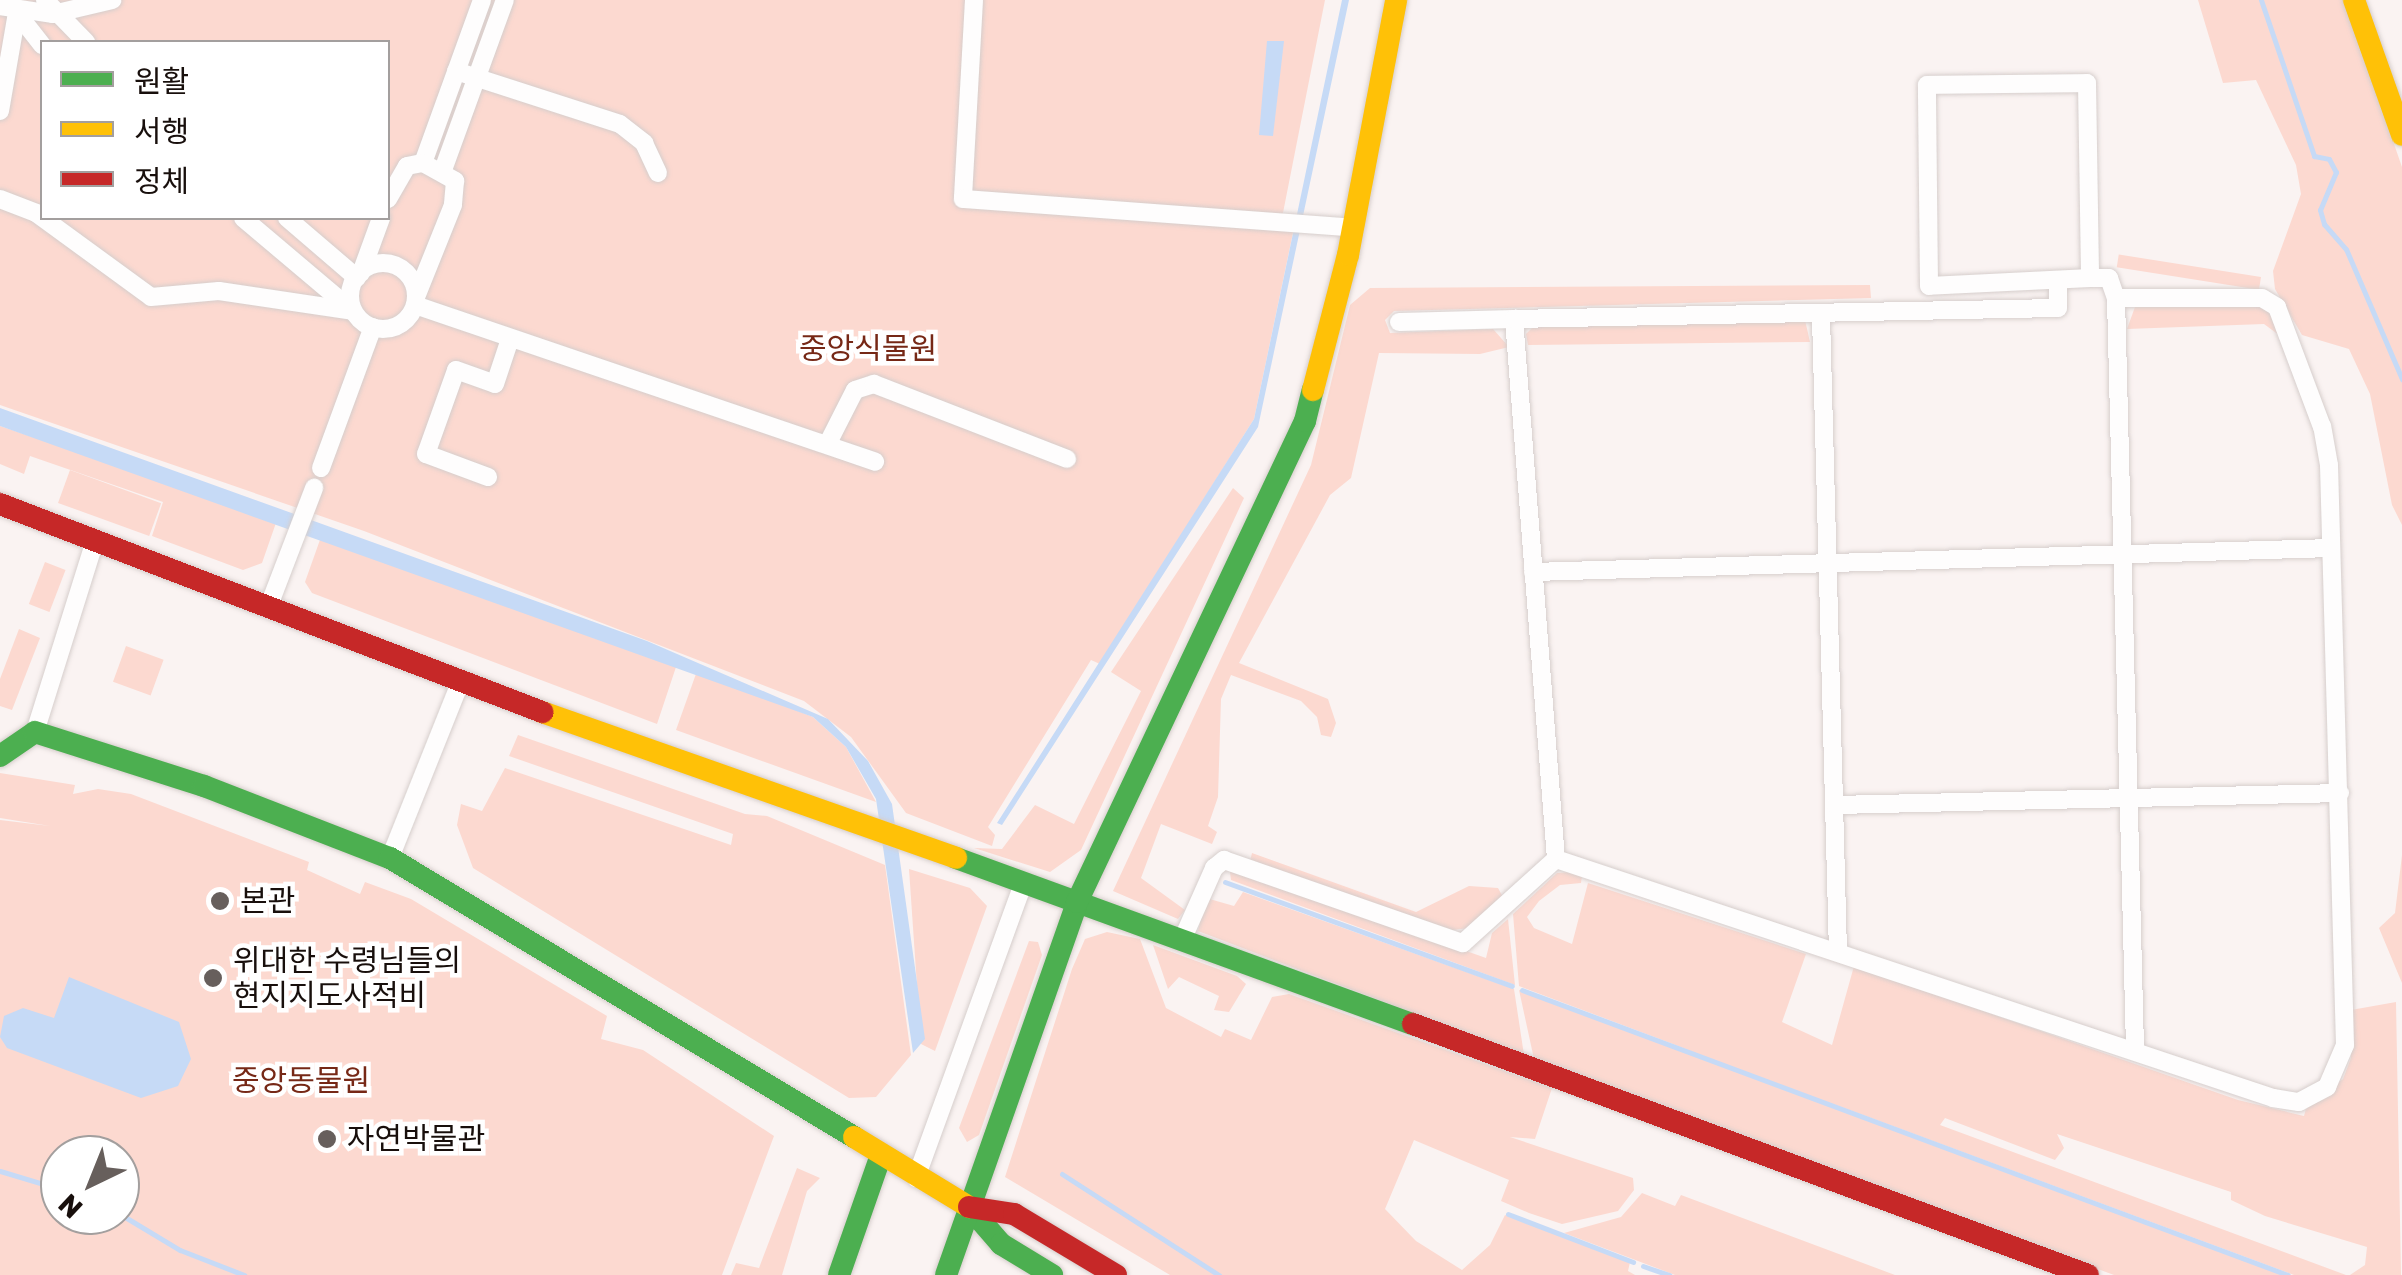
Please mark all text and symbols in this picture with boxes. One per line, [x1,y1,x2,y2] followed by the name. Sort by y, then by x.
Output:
[40,40,390,220] legend
[134,64,189,100] text: 원활
[134,114,189,150] text: 서행
[134,164,189,200] text: 정체
[799,331,937,367] park label: 중앙식물원
[240,883,295,919] place label: 본관
[209,890,231,912] marker: 본관
[233,943,461,1014] place label: 위대한 수령님들의 현지지도사적비
[202,967,224,989] marker: 위대한 수령님들의 현지지도사적비
[232,1063,370,1099] park label: 중앙동물원
[347,1121,485,1157] place label: 자연박물관
[316,1128,338,1150] marker: 자연박물관
[40,1135,140,1235] north arrow
[52,1187,89,1225] text: N

